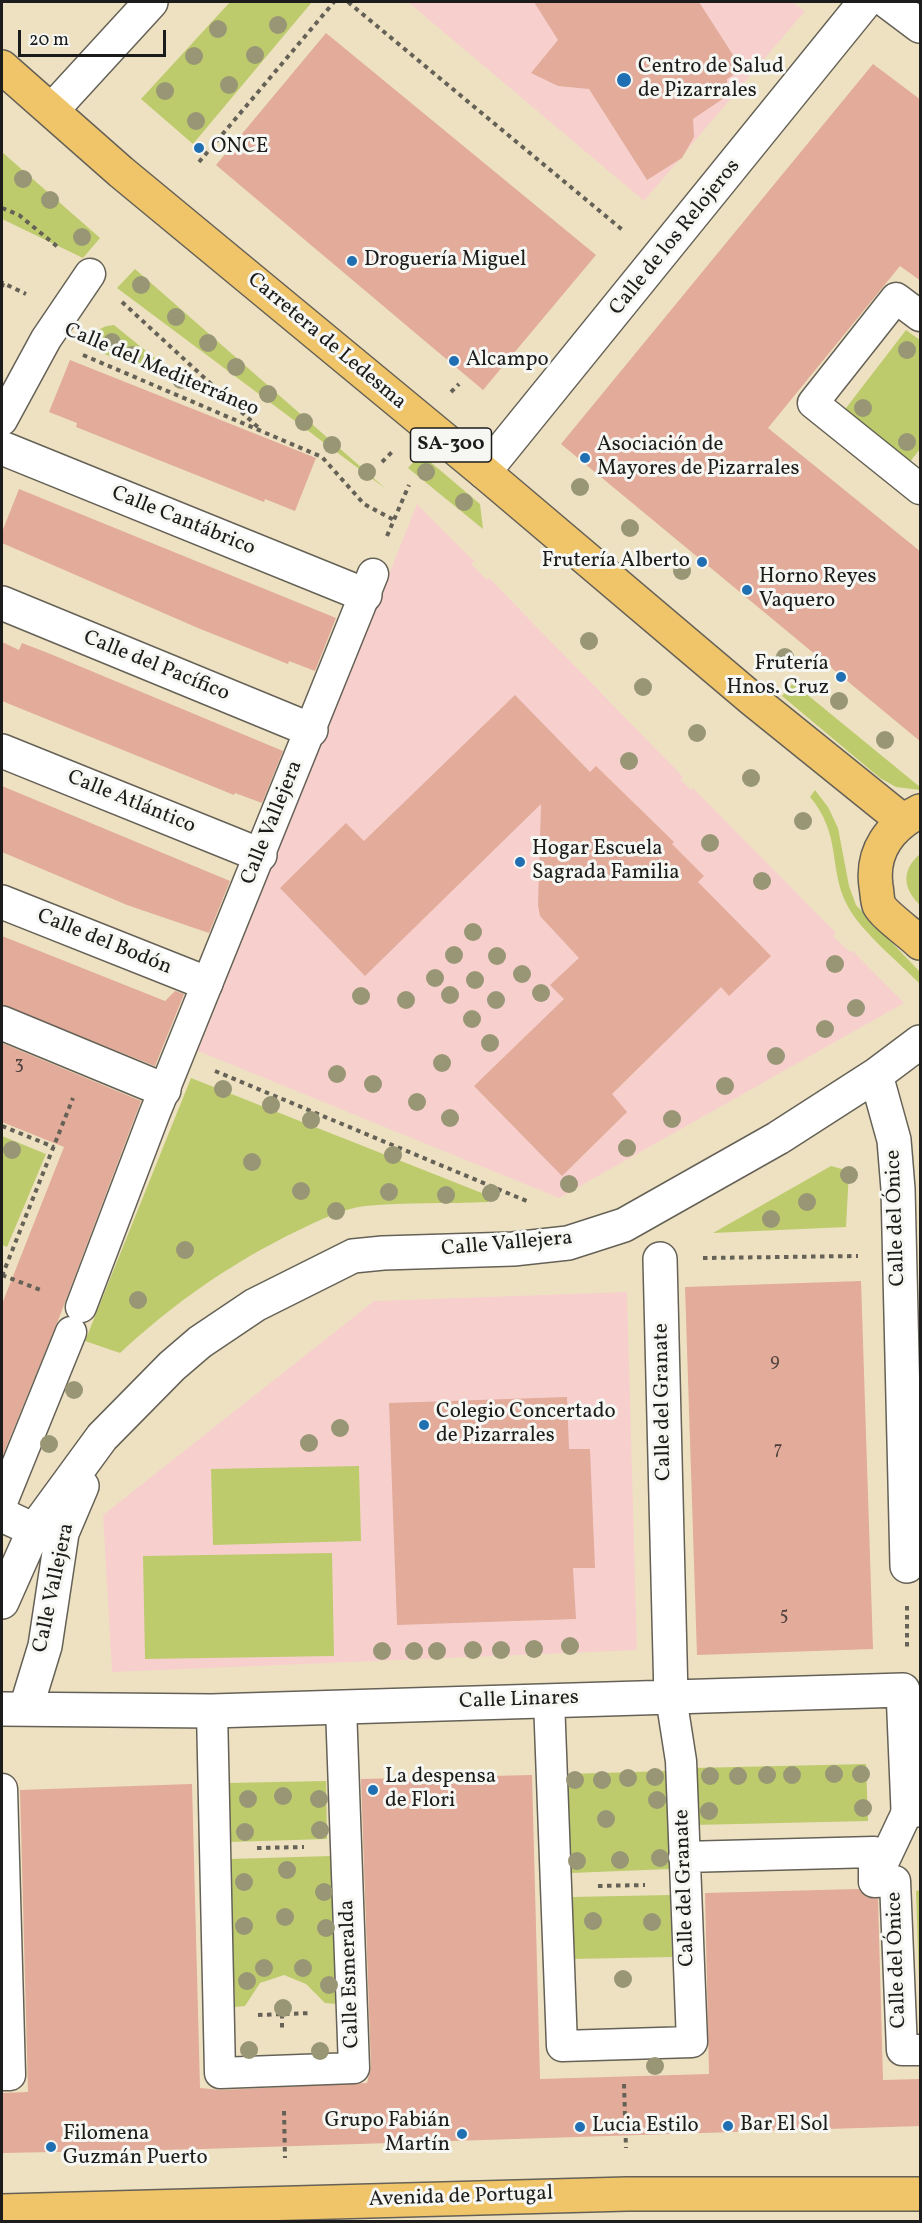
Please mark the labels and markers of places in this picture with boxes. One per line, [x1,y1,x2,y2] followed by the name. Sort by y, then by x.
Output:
[638,55,784,105] place label: Centro de Salud de Pizarrales
[615,71,633,89] marker: Centro de Salud de Pizarrales
[211,135,268,161] place label: ONCE
[192,141,206,155] marker: ONCE
[364,248,526,274] place label: Droguería Miguel
[345,254,359,268] marker: Droguería Miguel
[466,348,549,374] place label: Alcampo
[447,354,461,368] marker: Alcampo
[597,433,799,483] place label: Asociación de Mayores de Pizarrales
[578,451,592,465] marker: Asociación de Mayores de Pizarrales
[542,549,690,575] place label: Frutería Alberto
[695,555,709,569] marker: Frutería Alberto
[759,565,876,615] place label: Horno Reyes Vaquero
[740,583,754,597] marker: Horno Reyes Vaquero
[726,652,829,702] place label: Frutería Hnos. Cruz
[834,670,848,684] marker: Frutería Hnos. Cruz
[532,837,680,887] place label: Hogar Escuela Sagrada Familia
[513,855,527,869] marker: Hogar Escuela Sagrada Familia
[436,1400,616,1450] place label: Colegio Concertado de Pizarrales
[417,1418,431,1432] marker: Colegio Concertado de Pizarrales
[385,1765,496,1815] place label: La despensa de Flori
[366,1783,380,1797] marker: La despensa de Flori
[325,2109,450,2159] place label: Grupo Fabián Martín
[740,2113,828,2139] place label: Bar El Sol
[592,2114,699,2140] place label: Lucia Estilo
[721,2119,735,2133] marker: Bar El Sol
[573,2120,587,2134] marker: Lucia Estilo
[63,2122,208,2172] place label: Filomena Guzmán Puerto
[455,2127,469,2141] marker: Grupo Fabián Martín
[44,2140,58,2154] marker: Filomena Guzmán Puerto

